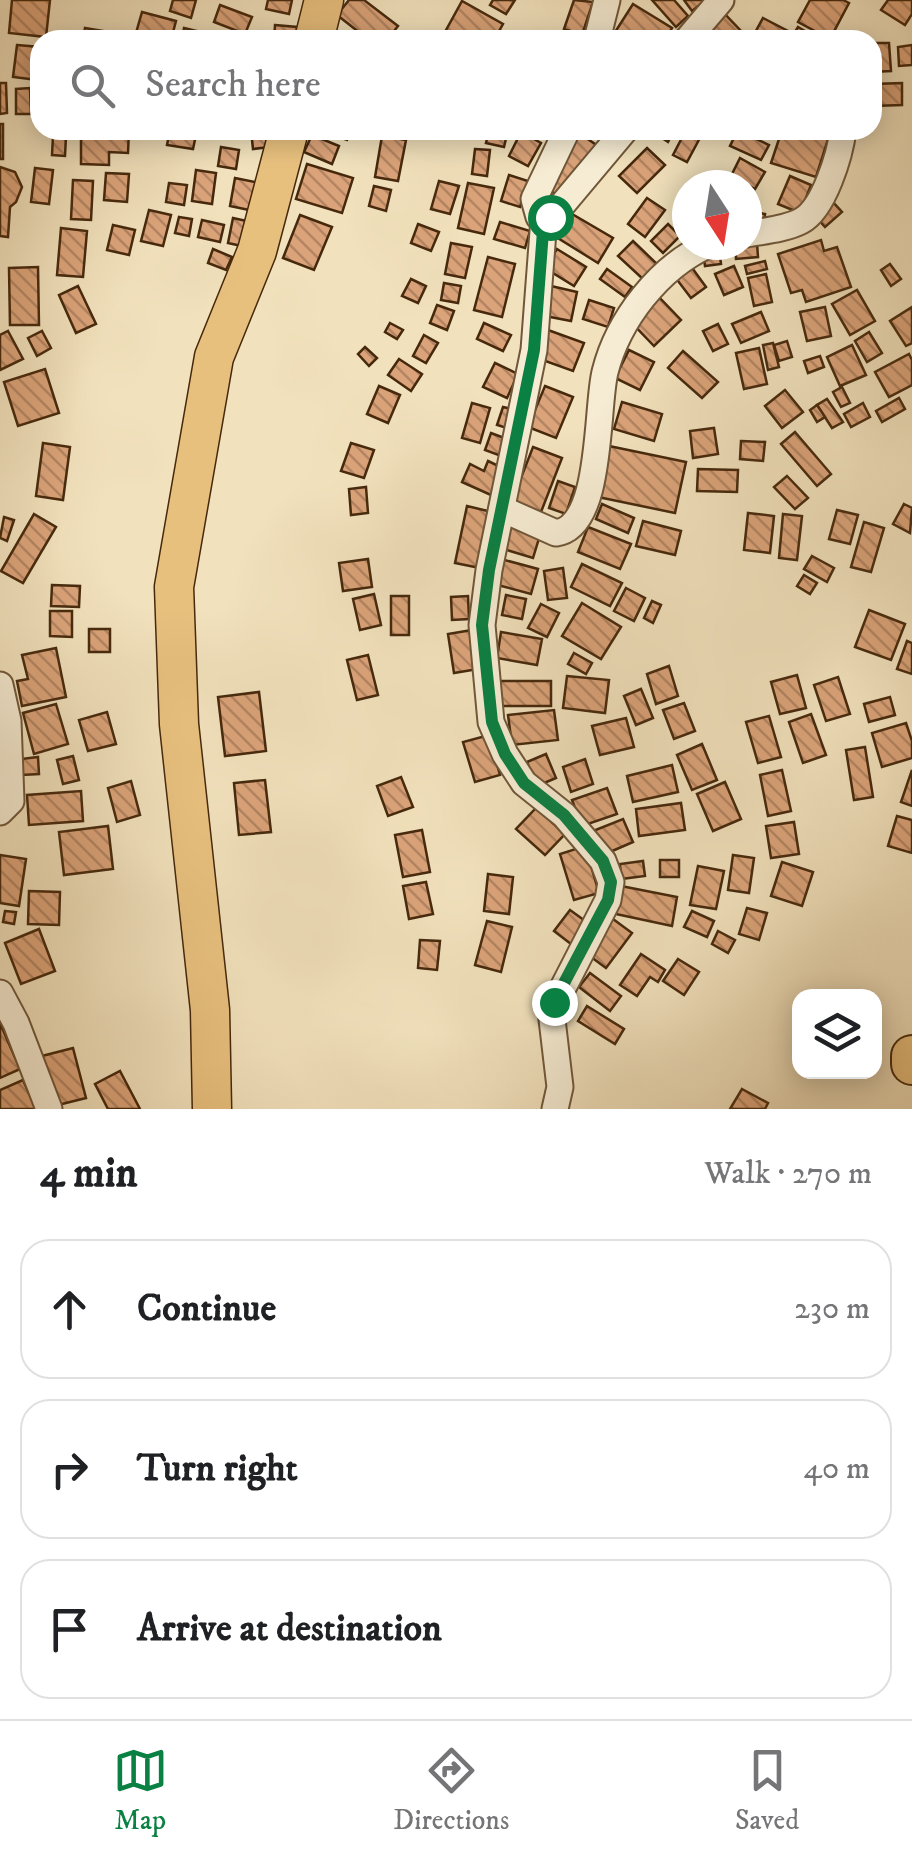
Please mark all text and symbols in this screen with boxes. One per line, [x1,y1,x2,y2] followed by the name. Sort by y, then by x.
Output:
[30,30,882,140] search box
[65,58,120,113] icon: search
[145,61,321,109] text: Search here
[672,170,762,260] north arrow
[528,195,574,241] route start
[532,980,578,1026] route end
[792,989,882,1079] map controls
[792,989,882,1079] button: layers
[40,1148,138,1200] text: 4 min
[704,1154,872,1194] text: Walk · 270 m
[42,1282,97,1337] icon: ahead
[137,1285,276,1333] text: Continue
[794,1289,870,1329] text: 230 m
[42,1442,97,1497] icon: right
[137,1445,298,1493] text: Turn right
[803,1449,870,1489] text: 40 m
[42,1602,97,1657] icon: arrive
[137,1605,442,1653] text: Arrive at destination
[113,1743,168,1838] tab: Map
[393,1743,509,1838] tab: Directions
[735,1743,799,1838] tab: Saved

